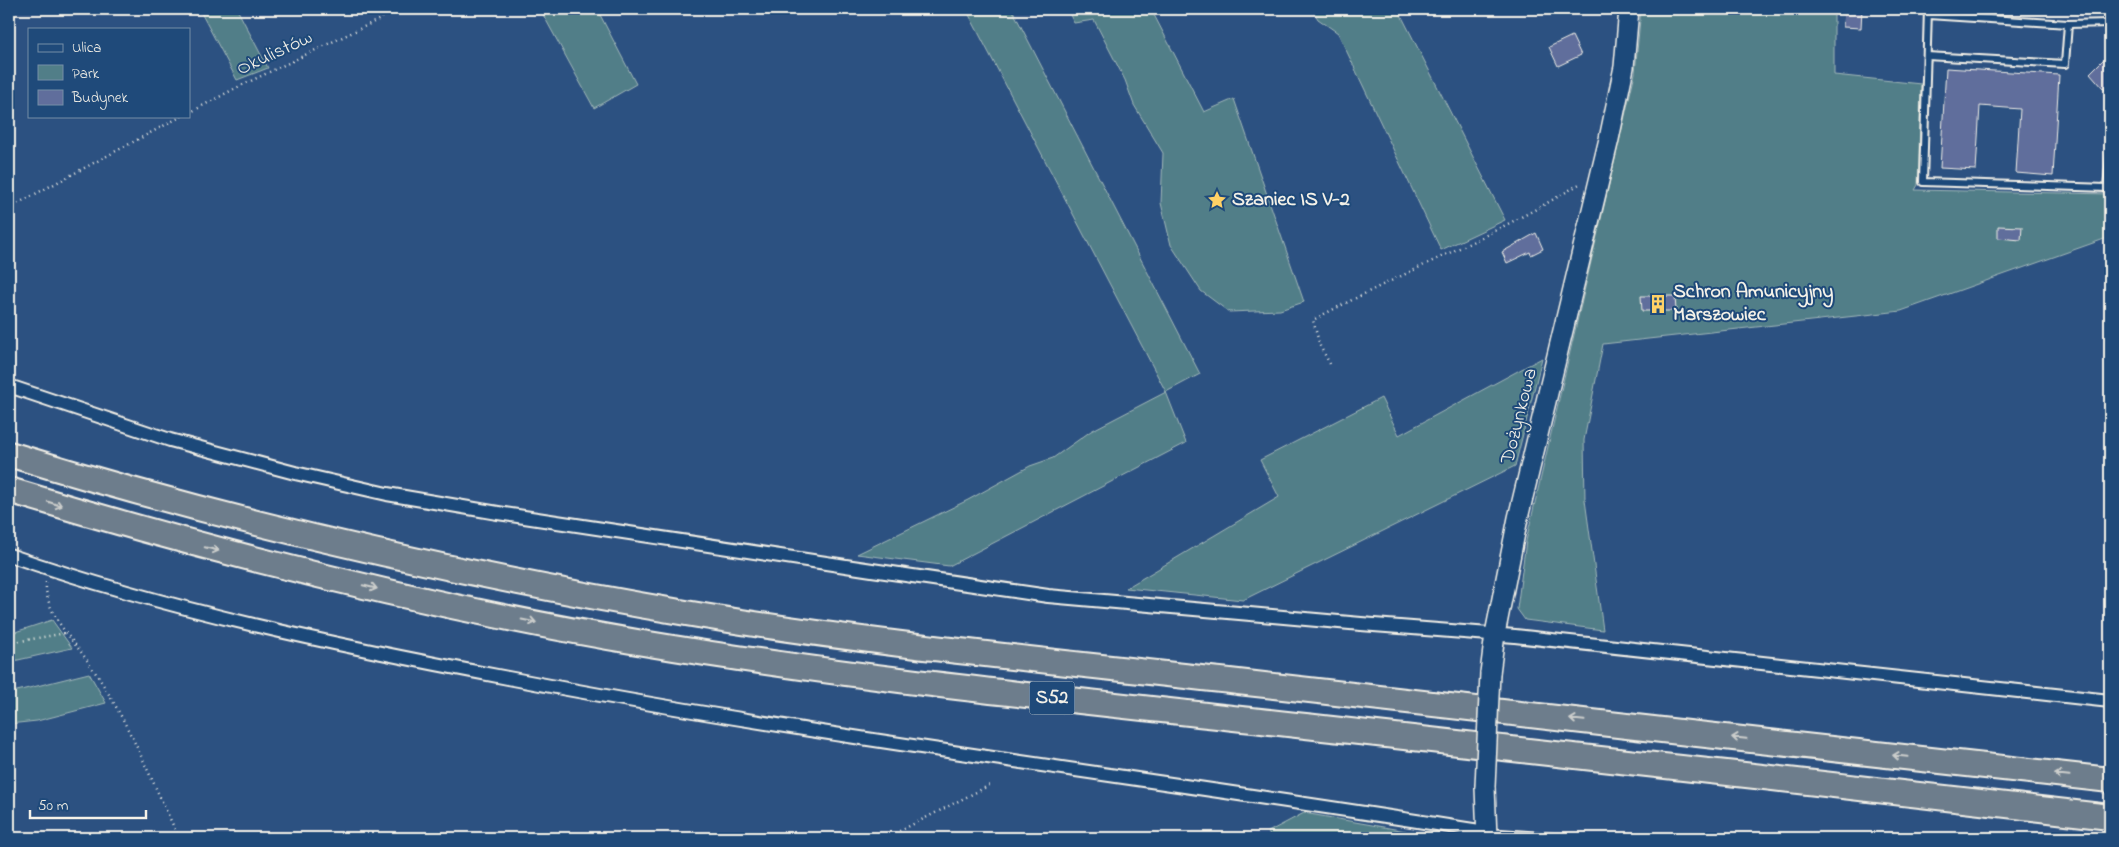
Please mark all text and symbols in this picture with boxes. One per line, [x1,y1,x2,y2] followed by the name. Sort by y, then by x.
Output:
[232,24,318,84] street label: Okulistów
[28,28,190,118] legend
[72,37,101,59] text: Ulica
[72,63,100,85] text: Park
[71,87,129,110] text: Budynek
[1232,186,1350,215] place label: Szaniec IS V-2
[1206,189,1228,211] place icon: Szaniec IS V-2
[1673,278,1833,330] place label: Schron Amunicyjny Marszowiec
[1647,293,1669,315] building icon: Schron Amunicyjny Marszowiec
[1494,365,1546,468] street label: Dożynkowa
[47,500,63,510] one-way arrow
[203,544,219,554] one-way arrow
[361,583,377,593] one-way arrow
[520,616,536,626] one-way arrow
[1030,681,1074,714] road number: S52
[1570,715,1586,725] one-way arrow
[1731,733,1747,743] one-way arrow
[1893,751,1909,761] one-way arrow
[2054,770,2070,780] one-way arrow
[30,787,146,819] scale bar
[38,795,69,817] text: 50 m

